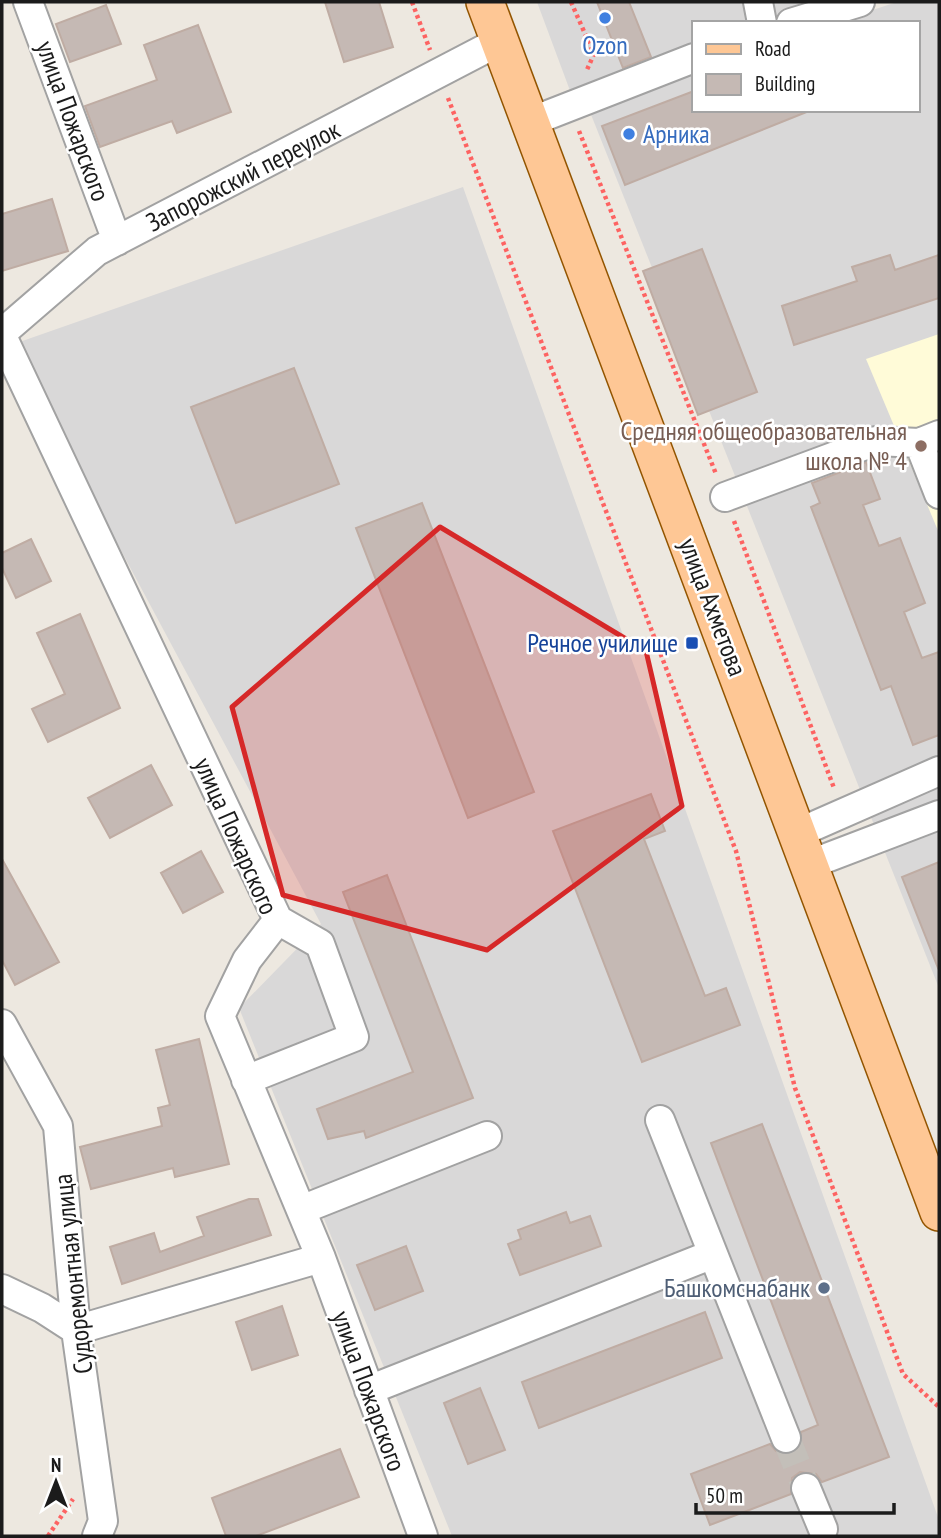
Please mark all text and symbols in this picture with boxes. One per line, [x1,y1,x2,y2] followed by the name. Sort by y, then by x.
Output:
[597,10,613,26] marker: Ozon
[692,21,920,112] legend
[582,28,628,61] place label: Ozon
[755,35,791,62] text: Road
[29,36,118,206] street label: улица Пожарского
[755,70,815,97] text: Building
[140,113,345,239] street label: Запорожский переулок
[643,117,710,150] place label: Арника
[621,126,637,142] marker: Арника
[620,414,907,477] place label: Средняя общеобразовательная школа № 4
[913,438,929,454] marker: Средняя общеобразовательная школа № 4
[672,533,755,680] street label: улица Ахметова
[527,626,678,659] place label: Речное училище
[684,635,700,651] marker: Речное училище
[187,752,286,919] street label: улица Пожарского
[46,1173,99,1376] street label: Судоремонтная улица
[664,1271,810,1304] place label: Башкомснабанк
[816,1280,832,1296] marker: Башкомснабанк
[325,1306,414,1476] street label: улица Пожарского
[21,1447,91,1517] north arrow
[51,1453,61,1477] text: N
[696,1472,894,1516] scale bar
[706,1482,743,1509] text: 50 m

